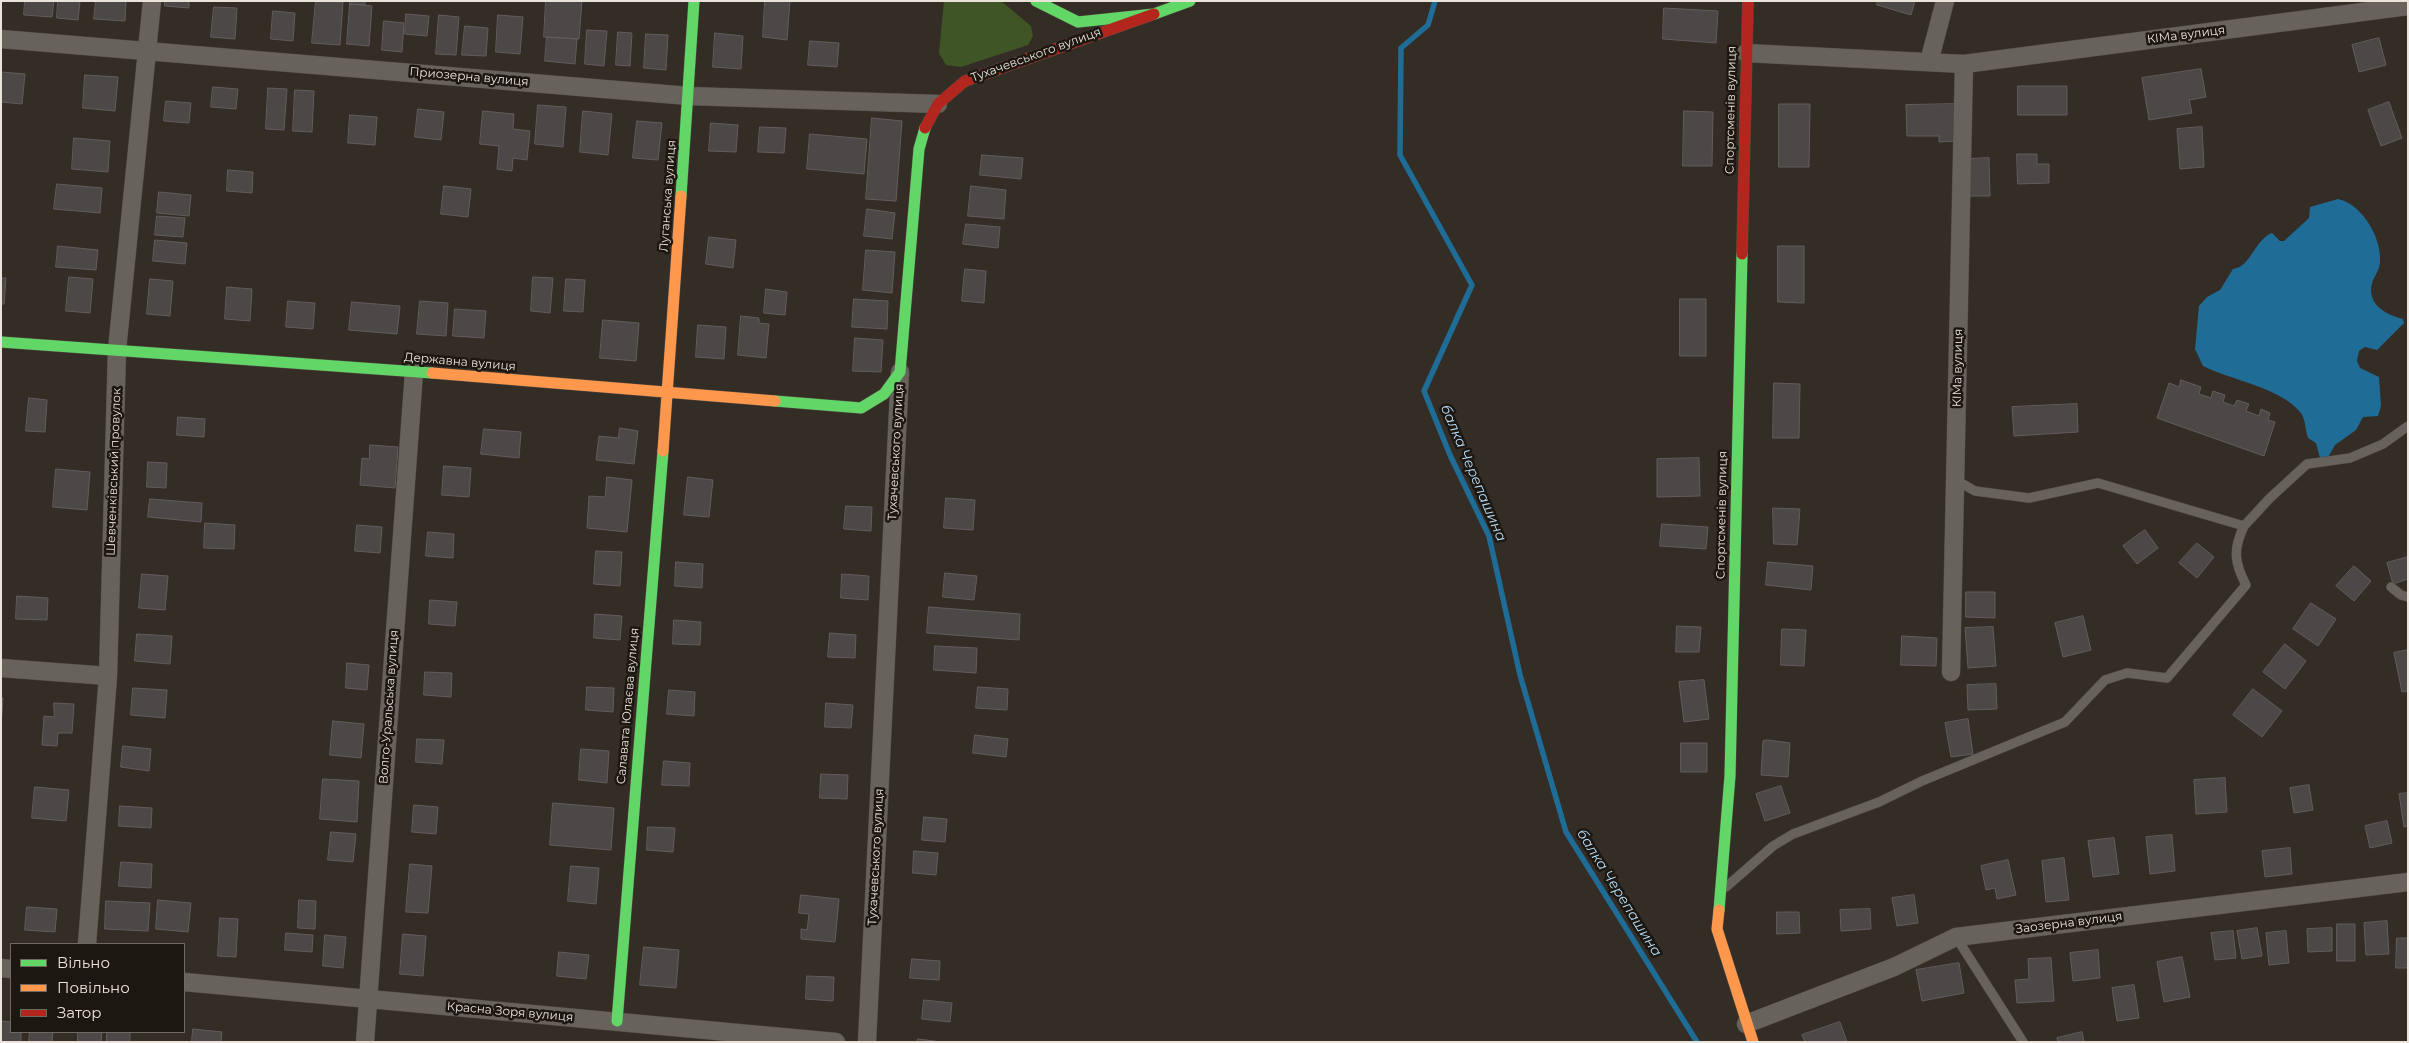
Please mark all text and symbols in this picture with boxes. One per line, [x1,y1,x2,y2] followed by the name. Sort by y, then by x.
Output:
[2146,23,2226,47] street label: КІМа вулиця
[969,25,1103,85] street label: Тухачевського вулиця
[1723,46,1739,174] street label: Спортсменів вулиця
[409,65,529,89] street label: Приозерна вулиця
[657,139,679,253] street label: Луганська вулиця
[1950,329,1966,407] street label: КІМа вулиця
[404,350,516,374] street label: Державна вулиця
[885,383,907,521] street label: Тухачевського вулиця
[104,388,124,556] street label: Шевченківський провулок
[1437,402,1509,544] water label: балка Черепашина
[1714,451,1730,579] street label: Спортсменів вулиця
[614,627,642,785] street label: Салавата Юлаєва вулиця
[376,629,402,785] street label: Волго-Уральська вулиця
[865,788,887,926] street label: Тухачевського вулиця
[1573,826,1665,960] water label: балка Черепашина
[2015,909,2123,937] street label: Заозерна вулиця
[10,943,185,1033] legend
[57,953,110,972] text: Вільно
[57,978,130,997] text: Повільно
[446,999,574,1025] street label: Красна Зоря вулиця
[57,1003,102,1022] text: Затор

